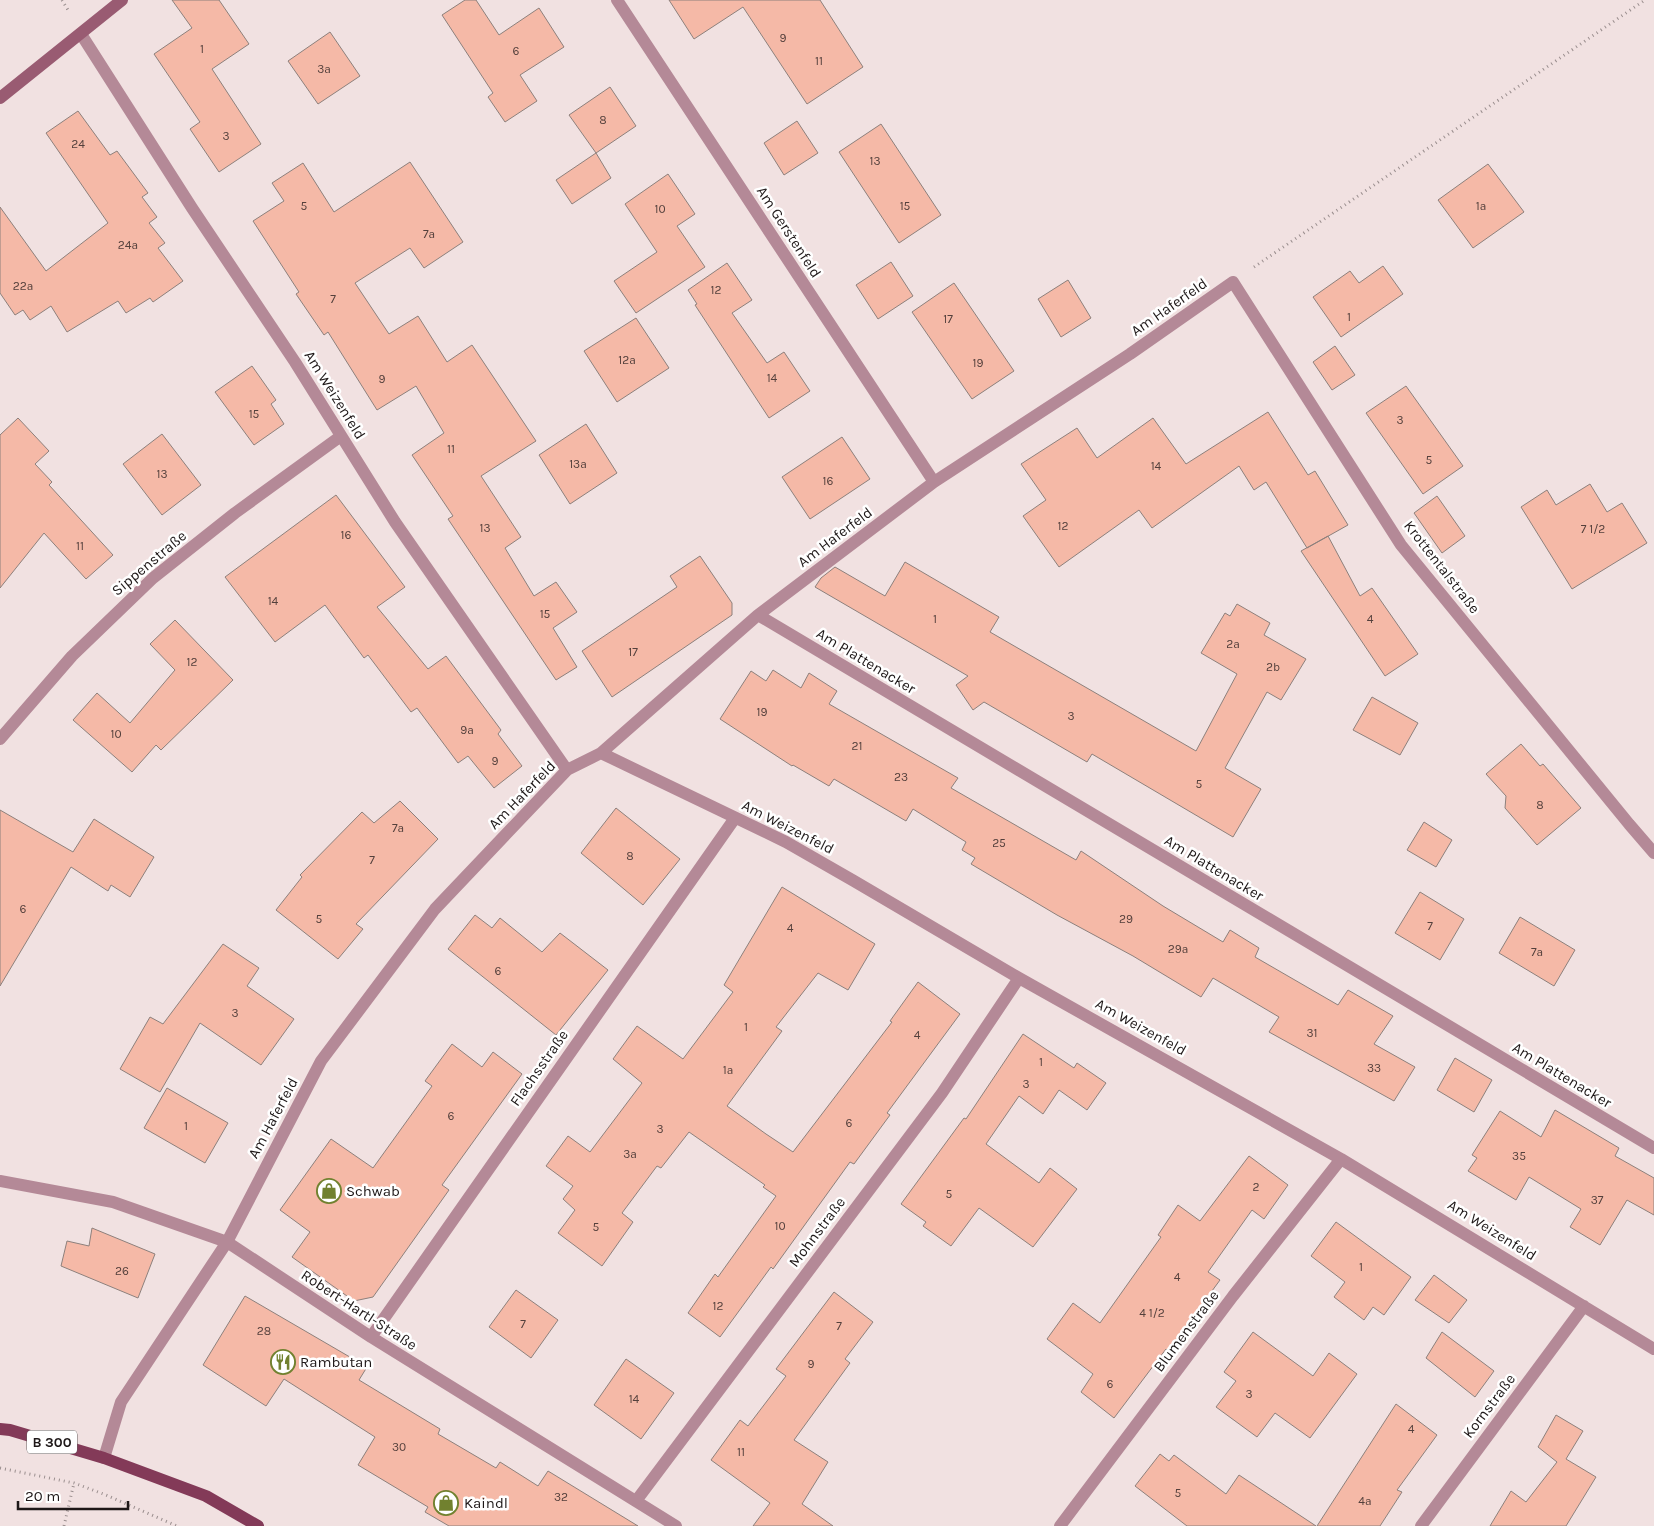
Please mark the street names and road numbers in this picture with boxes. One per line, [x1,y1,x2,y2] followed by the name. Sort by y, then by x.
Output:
[753,183,825,281] street label: Am Gerstenfeld
[1128,274,1210,340] street label: Am Haferfeld
[301,347,369,443] street label: Am Weizenfeld
[794,503,876,571] street label: Am Haferfeld
[1400,517,1484,617] street label: Krottentalstraße
[108,527,190,599] street label: Sippenstraße
[813,624,919,698] street label: Am Plattenacker
[485,757,559,833] street label: Am Haferfeld
[739,796,837,858] street label: Am Weizenfeld
[1161,831,1267,905] street label: Am Plattenacker
[1092,995,1190,1059] street label: Am Weizenfeld
[506,1026,572,1110] street label: Flachsstraße
[1509,1038,1615,1112] street label: Am Plattenacker
[244,1075,302,1161] street label: Am Haferfeld
[785,1193,849,1271] street label: Mohnstraße
[1444,1196,1540,1264] street label: Am Weizenfeld
[298,1266,420,1354] street label: Robert-Hartl-Straße
[1149,1287,1223,1375] street label: Blumenstraße
[1459,1370,1519,1442] street label: Kornstraße
[27,1430,77,1454] road number: B 300

